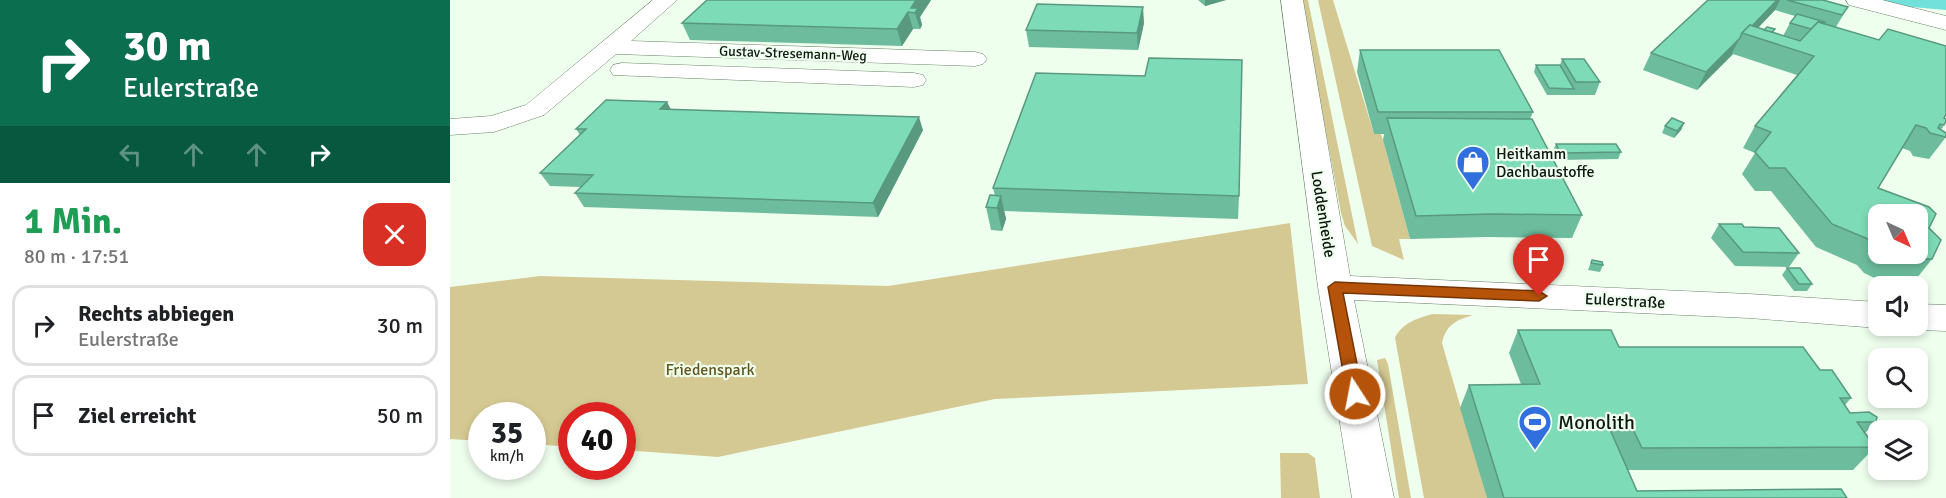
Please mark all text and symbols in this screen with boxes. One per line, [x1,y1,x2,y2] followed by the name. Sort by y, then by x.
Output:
[123,21,212,72] text: 30 m
[24,24,102,102] icon: right
[719,42,867,65] street label: Gustav-Stresemann-Weg
[123,72,259,105] text: Eulerstraße
[114,138,147,171] icon: left
[177,138,210,171] icon: ahead
[240,138,273,171] icon: ahead
[303,138,336,171] icon: right
[1455,144,1491,191] shop icon: Heitkamm Dachbaustoffe
[1496,144,1595,182] place label: Heitkamm Dachbaustoffe
[1306,169,1340,259] street label: Loddenheide
[24,199,122,244] text: 1 Min.
[363,203,426,266] button: close
[1868,204,1928,264] north arrow
[1868,204,1928,480] map controls
[1513,234,1564,296] pin
[1522,243,1555,276] icon: arrive
[24,244,129,269] text: 80 m · 17:51
[1868,276,1928,336] button: sound
[1584,289,1666,313] street label: Eulerstraße
[78,300,234,327] text: Rechts abbiegen
[27,309,60,342] icon: right
[377,312,423,339] text: 30 m
[78,327,179,352] text: Eulerstraße
[1868,348,1928,408] button: search
[665,360,755,380] park label: Friedenspark
[1323,362,1387,426] position arrow
[27,399,60,432] icon: arrive
[78,402,196,429] text: Ziel erreicht
[377,402,423,429] text: 50 m
[558,402,636,480] speed limit sign: 40
[1517,404,1553,451] sports icon: Monolith
[1558,410,1635,435] place label: Monolith
[491,415,523,452] text: 35
[1868,420,1928,480] button: layers
[490,447,524,465] text: km/h

